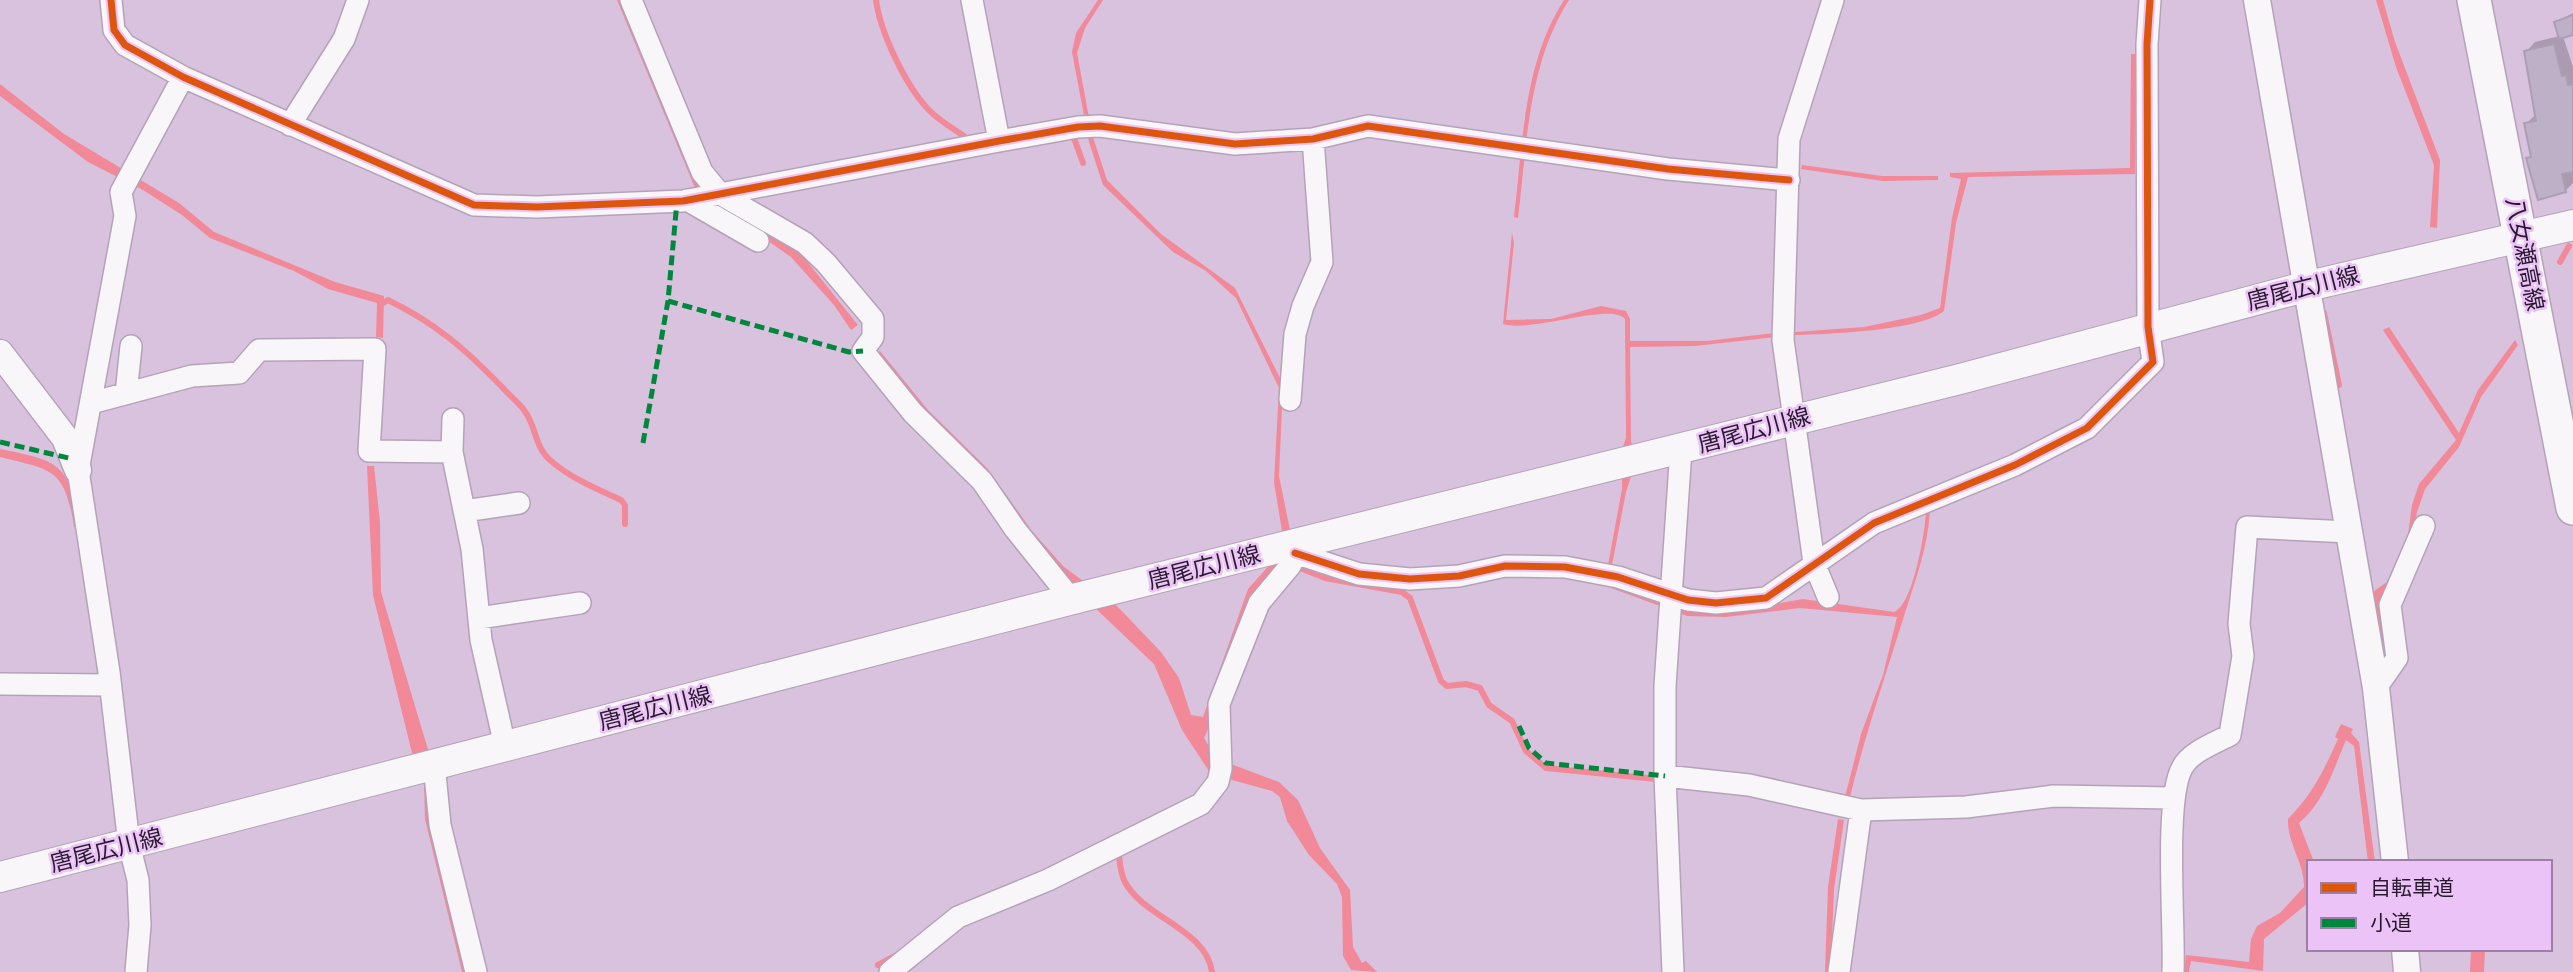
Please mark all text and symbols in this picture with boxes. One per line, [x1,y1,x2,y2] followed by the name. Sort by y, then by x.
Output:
[2499,195,2551,313] street label: 八女瀬高線
[2244,260,2362,316] street label: 唐尾広川線
[1695,401,1813,459] street label: 唐尾広川線
[1145,539,1263,595] street label: 唐尾広川線
[596,680,714,736] street label: 唐尾広川線
[47,822,165,878] street label: 唐尾広川線
[2307,860,2552,951] legend
[2370,874,2454,901] text: 自転車道
[2370,909,2412,936] text: 小道

